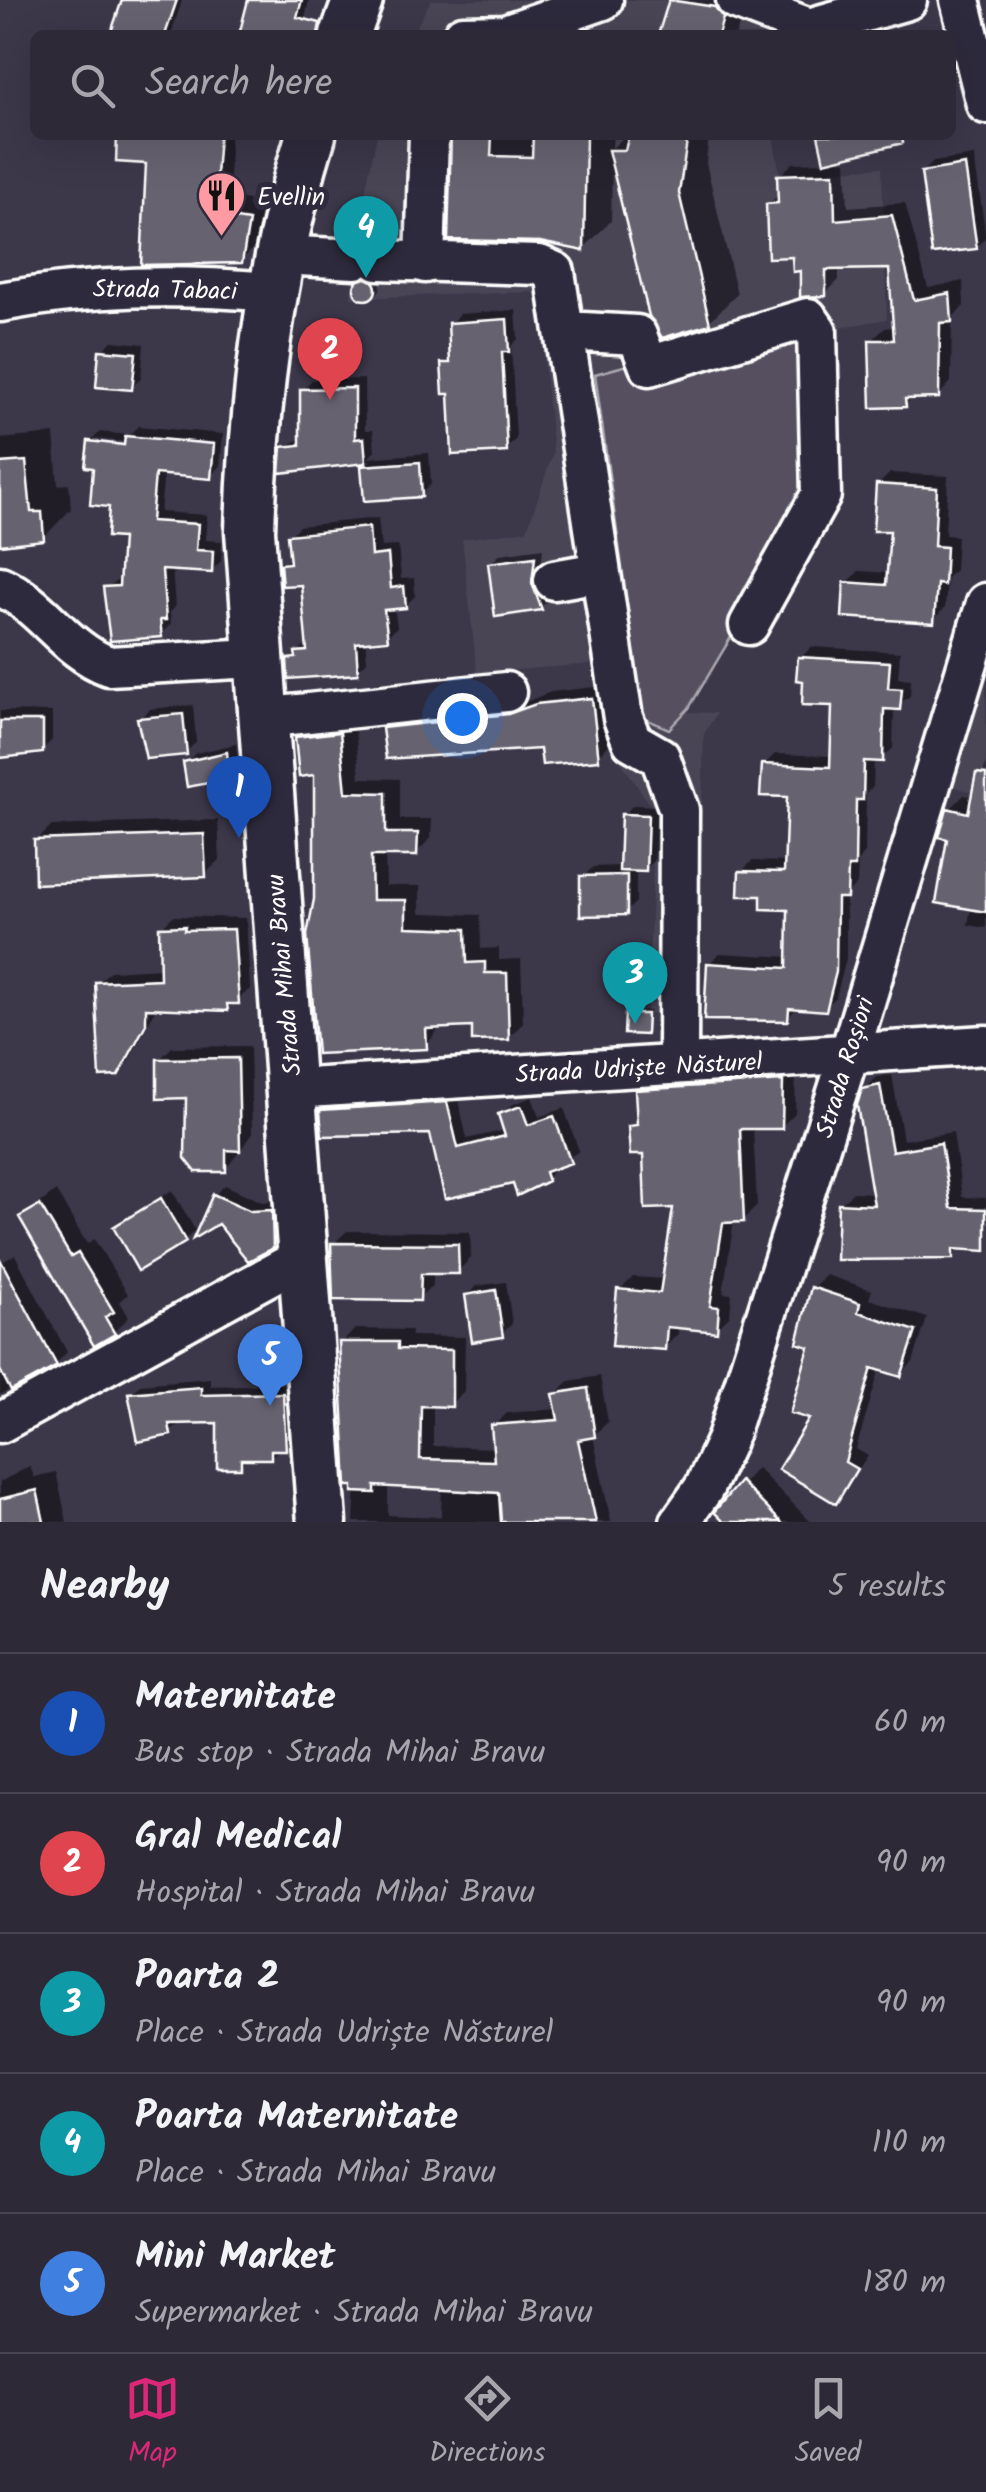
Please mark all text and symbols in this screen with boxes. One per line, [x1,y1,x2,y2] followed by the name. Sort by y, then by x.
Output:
[30,30,956,140] search box
[145,55,332,115] text: Search here
[65,58,120,113] icon: search
[196,170,248,238] restaurant icon: Evellin
[257,178,325,218] place label: Evellin
[334,196,398,278] pin: 4
[93,270,238,312] street label: Strada Tabaci
[298,318,362,400] pin: 2
[437,693,488,744] your location
[206,756,272,838] pin: 1
[256,872,314,1077] street label: Strada Mihai Bravu
[602,942,668,1024] pin: 3
[806,991,887,1143] street label: Strada Roșiori
[515,1043,764,1095] street label: Strada Udriște Năsturel
[238,1324,302,1406] pin: 5
[40,1554,169,1621] text: Nearby
[828,1562,946,1613] text: 5 results
[135,1668,336,1728] text: Maternitate
[68,1698,77,1749] text: 1
[874,1698,946,1749] text: 60 m
[135,1728,545,1779] text: Bus stop · Strada Mihai Bravu
[135,1808,341,1868] text: Gral Medical
[63,1838,82,1889] text: 2
[876,1838,946,1889] text: 90 m
[135,1868,535,1919] text: Hospital · Strada Mihai Bravu
[135,1948,280,2008] text: Poarta 2
[64,1978,81,2029] text: 3
[876,1978,946,2029] text: 90 m
[135,2008,553,2059] text: Place · Strada Udriște Năsturel
[135,2088,458,2148] text: Poarta Maternitate
[64,2118,81,2169] text: 4
[872,2118,946,2169] text: 110 m
[135,2148,496,2199] text: Place · Strada Mihai Bravu
[135,2228,335,2288] text: Mini Market
[64,2258,81,2309] text: 5
[862,2258,946,2309] text: 180 m
[135,2288,593,2339] text: Supermarket · Strada Mihai Bravu
[125,2371,180,2476] tab: Map
[429,2371,545,2476] tab: Directions
[795,2371,861,2476] tab: Saved

